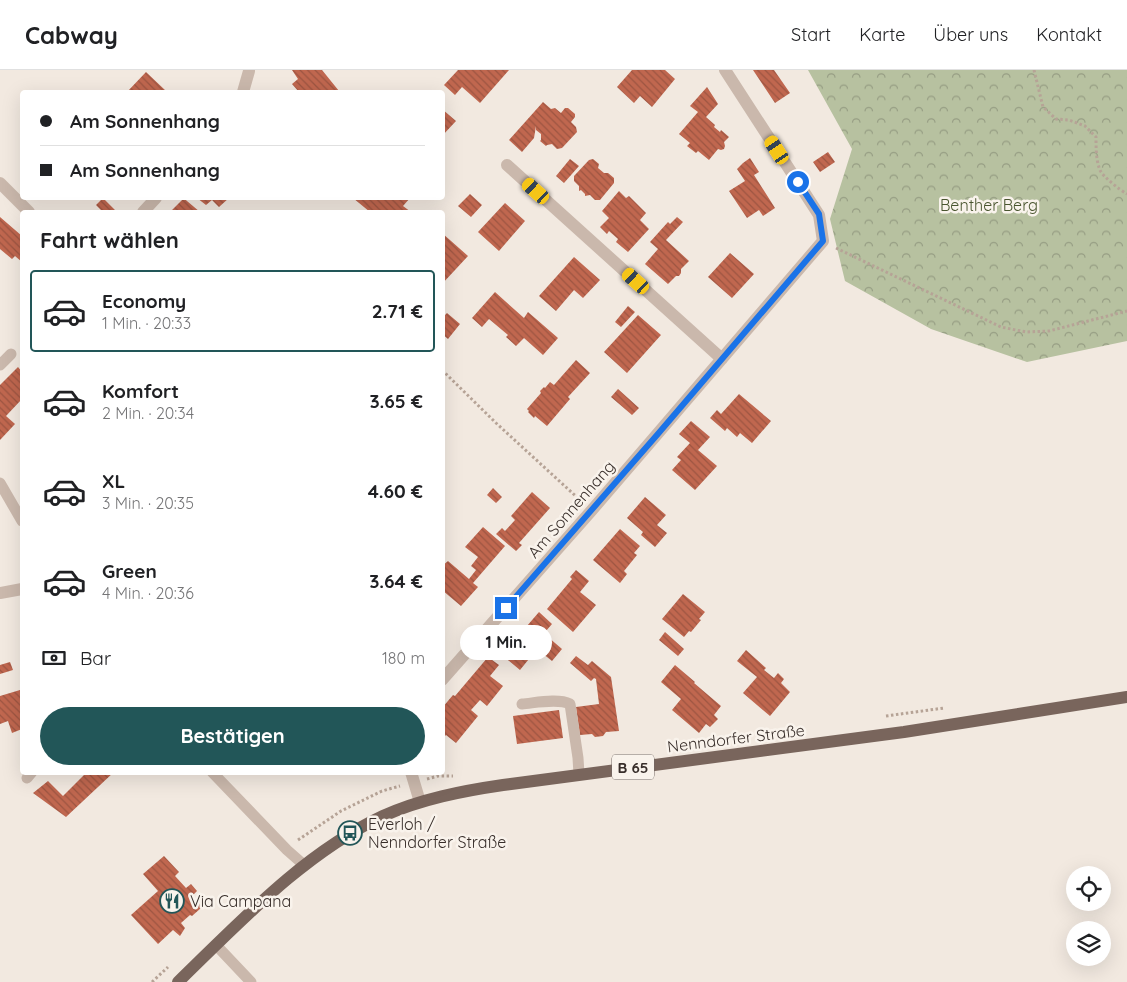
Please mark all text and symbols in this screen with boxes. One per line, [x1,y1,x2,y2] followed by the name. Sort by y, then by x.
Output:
[25,20,118,50] text: Cabway
[791,23,831,46] text: Start
[859,23,905,46] text: Karte
[933,23,1008,46] text: Über uns
[1036,23,1102,46] text: Kontakt
[70,109,220,133] text: Am Sonnenhang
[762,133,791,167] car
[70,158,220,182] text: Am Sonnenhang
[787,171,809,193] route start
[519,175,552,207] car
[940,195,1038,215] park label: Benther Berg
[40,226,179,254] text: Fahrt wählen
[619,265,652,297] car
[42,289,87,334] icon: car
[102,289,186,313] text: Economy
[372,299,423,323] text: 2.71 €
[102,313,191,333] text: 1 Min. · 20:33
[42,379,87,424] icon: car
[102,379,179,403] text: Komfort
[369,389,423,413] text: 3.65 €
[102,403,194,423] text: 2 Min. · 20:34
[523,456,619,562] street label: Am Sonnenhang
[42,469,87,514] icon: car
[102,469,125,493] text: XL
[368,479,423,503] text: 4.60 €
[102,493,194,513] text: 3 Min. · 20:35
[42,559,87,604] icon: car
[102,559,157,583] text: Green
[369,569,423,593] text: 3.64 €
[102,583,194,603] text: 4 Min. · 20:36
[495,597,517,619] route end
[460,626,552,660] callout: 1 Min.
[485,632,527,652] text: 1 Min.
[40,644,68,672] icon: cash
[80,646,111,670] text: Bar
[382,648,425,668] text: 180 m
[40,707,425,765] button: Bestätigen
[666,720,806,756] street label: Nenndorfer Straße
[612,754,654,780] road number: B 65
[368,814,506,852] place label: Everloh / Nenndorfer Straße
[337,820,363,846] bus stop icon: Everloh / Nenndorfer Straße
[1066,866,1111,966] map controls
[1066,866,1111,911] button: locate
[159,888,185,914] restaurant icon: Via Campana
[190,891,291,911] place label: Via Campana
[1066,921,1111,966] button: layers

